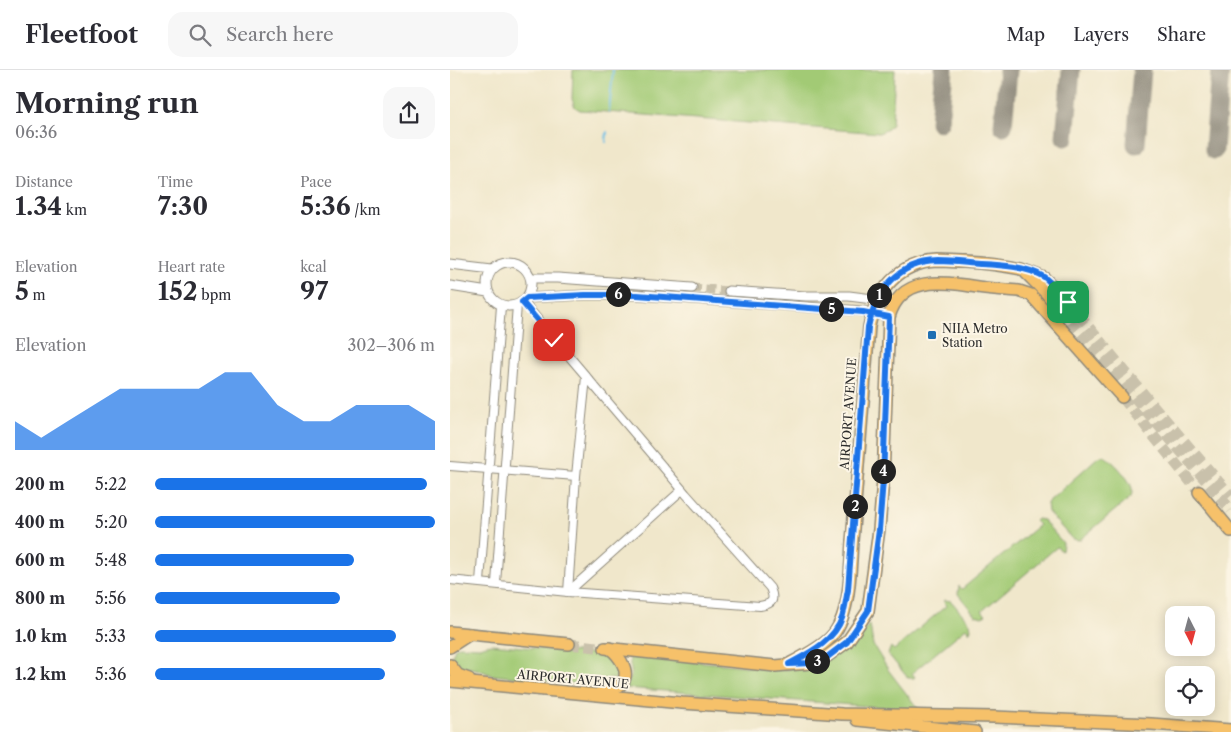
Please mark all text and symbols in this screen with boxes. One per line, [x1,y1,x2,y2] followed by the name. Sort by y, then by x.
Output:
[168,12,518,57] search box
[25,20,138,49] text: Fleetfoot
[186,21,214,49] icon: search
[226,23,334,46] text: Search here
[1007,24,1045,46] text: Map
[1073,24,1129,46] text: Layers
[1157,24,1206,46] text: Share
[15,86,199,120] text: Morning run
[383,87,435,139] button: share
[15,122,57,142] text: 06:36
[15,173,73,191] text: Distance
[158,173,193,191] text: Time
[300,173,332,191] text: Pace
[15,191,62,222] text: 1.34
[158,191,208,222] text: 7:30
[300,191,351,222] text: 5:36
[62,201,87,219] text: km
[351,201,381,219] text: /km
[15,258,78,276] text: Elevation
[158,258,225,276] text: Heart rate
[300,258,327,276] text: kcal
[15,276,29,307] text: 5
[158,276,197,307] text: 152
[300,276,328,307] text: 97
[1047,281,1089,323] pin
[606,282,630,306] pin: 6
[866,282,892,308] pin: 1
[614,285,623,303] text: 6
[29,286,46,304] text: m
[197,286,231,304] text: bpm
[876,286,883,304] text: 1
[1054,288,1082,316] icon: arrive
[818,296,844,322] pin: 5
[828,300,835,318] text: 5
[533,319,575,361] pin
[942,321,1008,350] place label: NIIA Metro Station
[540,326,568,354] icon: check
[926,329,938,341] marker: NIIA Metro Station
[15,335,86,355] text: Elevation
[347,335,435,355] text: 302–306 m
[837,358,859,471] street label: AIRPORT AVENUE
[870,458,896,484] pin: 4
[879,462,888,480] text: 4
[15,474,65,494] text: 200 m
[95,474,127,494] text: 5:22
[842,494,868,518] pin: 2
[851,497,860,515] text: 2
[15,512,65,532] text: 400 m
[95,512,128,532] text: 5:20
[15,550,65,570] text: 600 m
[95,550,127,570] text: 5:48
[15,588,65,608] text: 800 m
[95,588,126,608] text: 5:56
[1165,606,1215,656] north arrow
[1165,606,1215,716] map controls
[15,626,67,646] text: 1.0 km
[95,626,126,646] text: 5:33
[804,648,830,674] pin: 3
[814,652,821,670] text: 3
[15,664,67,684] text: 1.2 km
[95,664,126,684] text: 5:36
[1165,666,1215,716] button: locate
[515,667,630,691] street label: AIRPORT AVENUE

